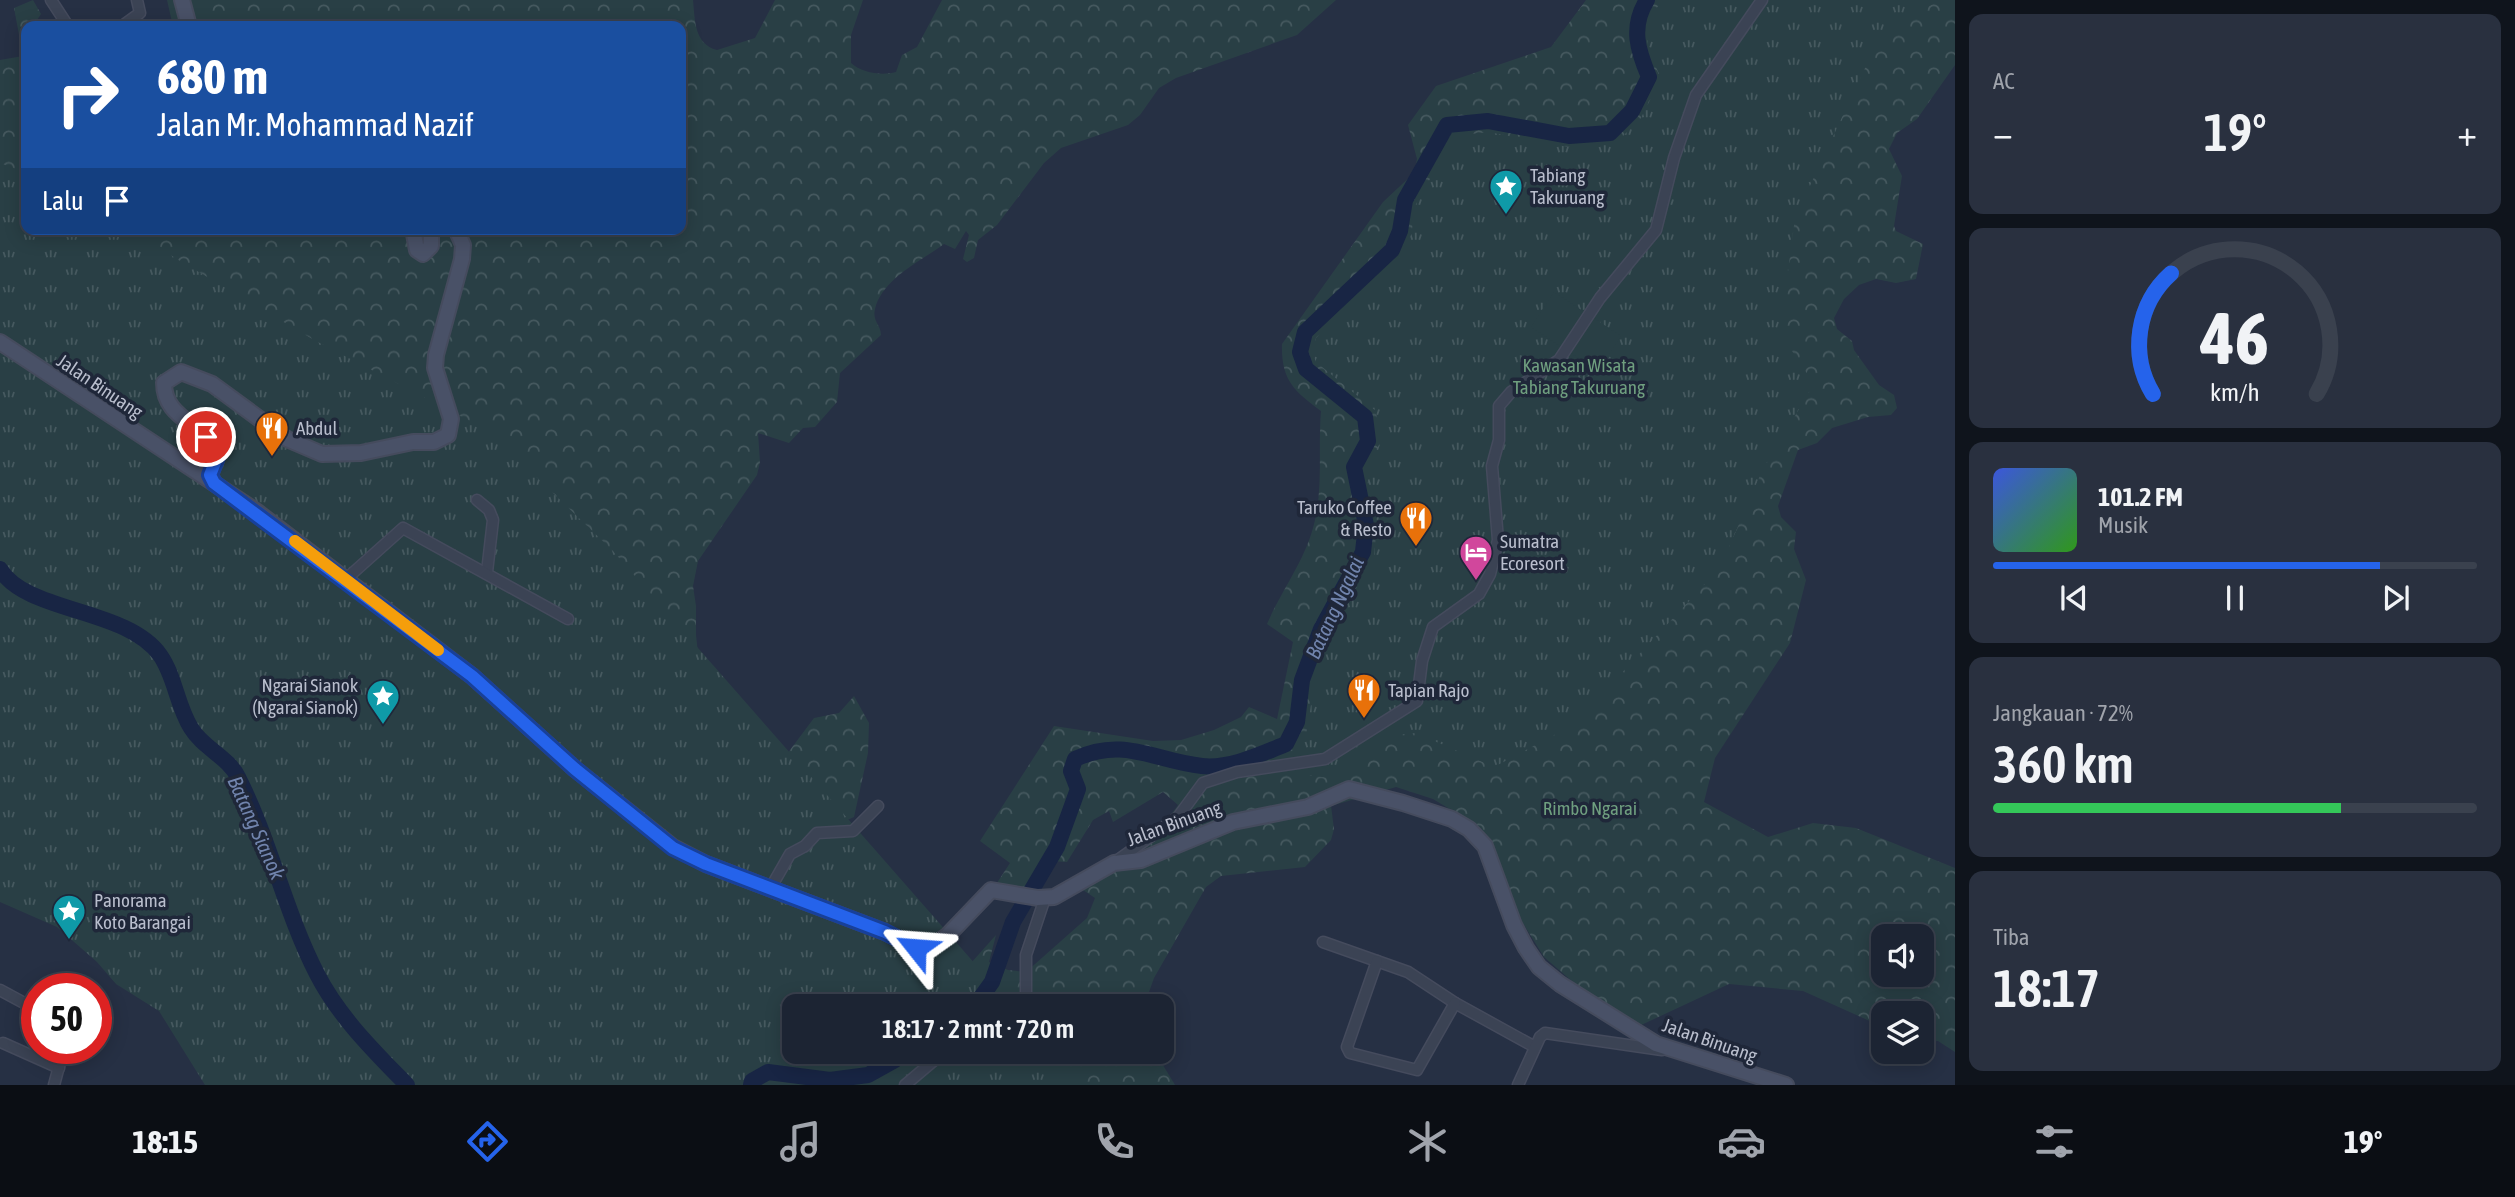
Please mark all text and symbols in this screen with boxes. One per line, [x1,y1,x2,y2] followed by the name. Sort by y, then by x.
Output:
[157,48,268,104] text: 680 m
[42,49,133,140] icon: right
[1993,68,2015,94] text: AC
[2203,102,2267,162] text: 19°
[157,106,474,143] text: Jalan Mr. Mohammad Nazif
[1993,111,2013,154] text: −
[2457,111,2477,154] text: +
[1530,164,1605,208] place label: Tabiang Takuruang
[1487,167,1525,216] place icon: Tabiang Takuruang
[98,182,136,220] icon: arrive
[42,186,84,216] text: Lalu
[2200,297,2269,380] text: 46
[53,349,148,423] street label: Jalan Binuang
[1513,354,1646,398] park label: Kawasan Wisata Tabiang Takuruang
[2210,378,2260,406] text: km/h
[176,407,236,467] pin
[253,409,291,458] restaurant icon: Abdul
[296,417,338,439] place label: Abdul
[187,418,225,456] icon: arrive
[2098,482,2183,512] text: 101.2 FM
[1297,496,1392,540] place label: Taruko Coffee & Resto
[1397,499,1435,548] restaurant icon: Taruko Coffee & Resto
[2098,512,2148,538] text: Musik
[1500,530,1565,574] place label: Sumatra Ecoresort
[1457,533,1495,582] hotel icon: Sumatra Ecoresort
[1300,553,1368,662] water label: Batang Ngalai
[2055,579,2093,617] icon: previous
[2216,579,2254,617] icon: pause
[2377,579,2415,617] icon: next
[1345,671,1383,720] restaurant icon: Tapian Rajo
[252,674,359,718] place label: Ngarai Sianok (Ngarai Sianok)
[364,677,402,726] place icon: Ngarai Sianok (Ngarai Sianok)
[1388,679,1470,701] place label: Tapian Rajo
[1993,700,2133,726] text: Jangkauan · 72%
[1993,734,2134,794] text: 360 km
[223,772,291,884] water label: Batang Sianok
[1124,796,1225,850] street label: Jalan Binuang
[1543,797,1637,819] park label: Rimbo Ngarai
[94,889,191,933] place label: Panorama Koto Barangai
[50,892,88,941] place icon: Panorama Koto Barangai
[879,911,953,985] position arrow
[1871,924,1934,1064] map controls
[1871,924,1934,987] button: sound
[1993,924,2030,950] text: Tiba
[1993,958,2100,1018] text: 18:17
[21,973,112,1064] speed limit sign: 50
[1871,1001,1934,1064] button: layers
[882,1014,1074,1044] text: 18:17 · 2 mnt · 720 m
[1660,1014,1761,1067] street label: Jalan Binuang
[463,1117,512,1166] icon: directions
[776,1117,825,1166] icon: music
[1090,1117,1139,1166] icon: phone
[1403,1117,1452,1166] icon: climate
[1717,1117,1766,1166] icon: car
[2030,1117,2079,1166] icon: filters
[132,1123,198,1160] text: 18:15
[2344,1123,2383,1160] text: 19°

